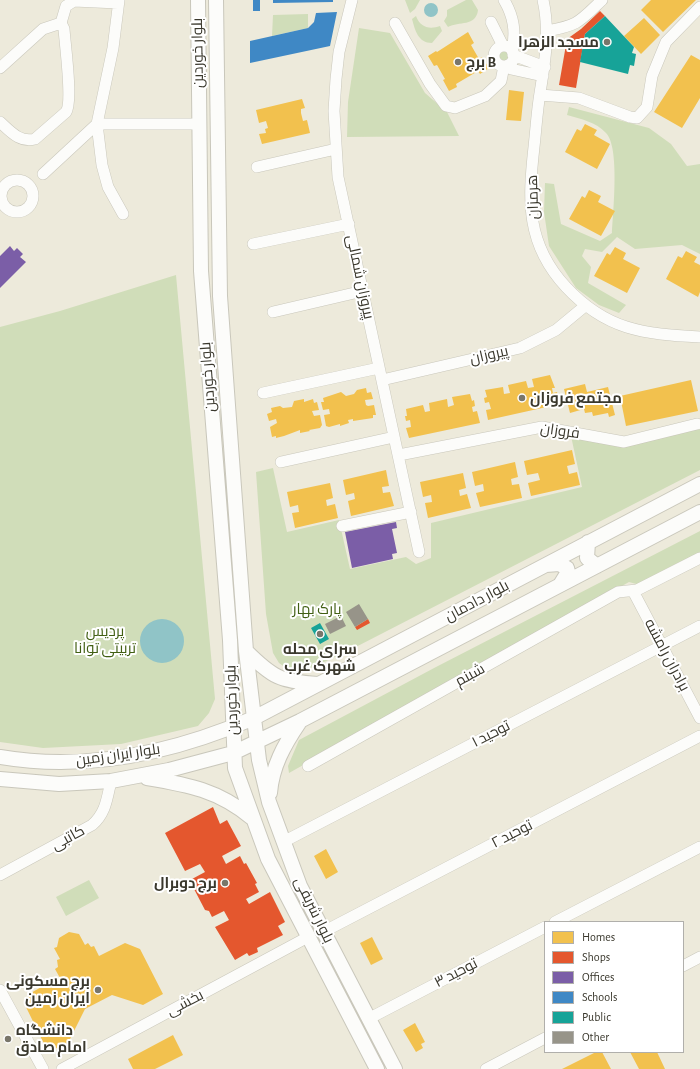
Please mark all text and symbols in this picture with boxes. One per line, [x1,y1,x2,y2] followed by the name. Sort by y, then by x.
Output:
[188,18,208,88] street label: بلوار خوردین
[518,33,599,51] place label: مسجد الزهرا
[602,37,612,47] marker: مسجد الزهرا
[466,53,496,71] place label: برج B
[453,57,463,67] marker: برج B
[523,174,543,220] street label: هرمزان
[342,233,378,321] street label: پیروزان شمالی
[197,341,219,413] street label: بلوار خوردین
[468,342,510,368] street label: پیروزان
[530,389,622,407] place label: مجتمع فروزان
[517,393,527,403] marker: مجتمع فروزان
[539,419,581,443] street label: فروزان
[442,577,512,625] street label: بلوار دادمان
[293,600,341,618] park label: پارک بهار
[640,616,694,694] street label: برادران رامشه
[74,622,136,657] park label: پردیس تربیتی توانا
[315,629,325,639] marker: سرای محله شهرک غرب
[283,640,357,675] place label: سرای محله شهرک غرب
[452,660,488,690] street label: شبنم
[222,665,242,735] street label: بلوار خوردین
[469,717,513,751] street label: توحید ۱
[75,740,161,770] street label: بلوار ایران زمین
[488,816,536,852] street label: توحید ۲
[48,822,88,854] street label: کاتبی
[154,874,217,892] place label: برج دوبرال
[290,874,338,946] street label: بلوار شریفی
[220,878,230,888] marker: برج دوبرال
[544,921,684,1053] legend
[582,931,615,943] text: Homes
[582,951,610,963] text: Shops
[431,955,481,991] street label: توحید ۳
[582,971,615,983] text: Offices
[6,972,90,1007] place label: برج مسکونی ایران زمین
[93,985,103,995] marker: برج مسکونی ایران زمین
[163,986,207,1020] street label: بخشی
[582,991,617,1003] text: Schools
[582,1011,611,1023] text: Public
[16,1021,87,1056] place label: دانشگاه امام صادق
[582,1031,609,1043] text: Other
[3,1034,13,1044] marker: دانشگاه امام صادق

